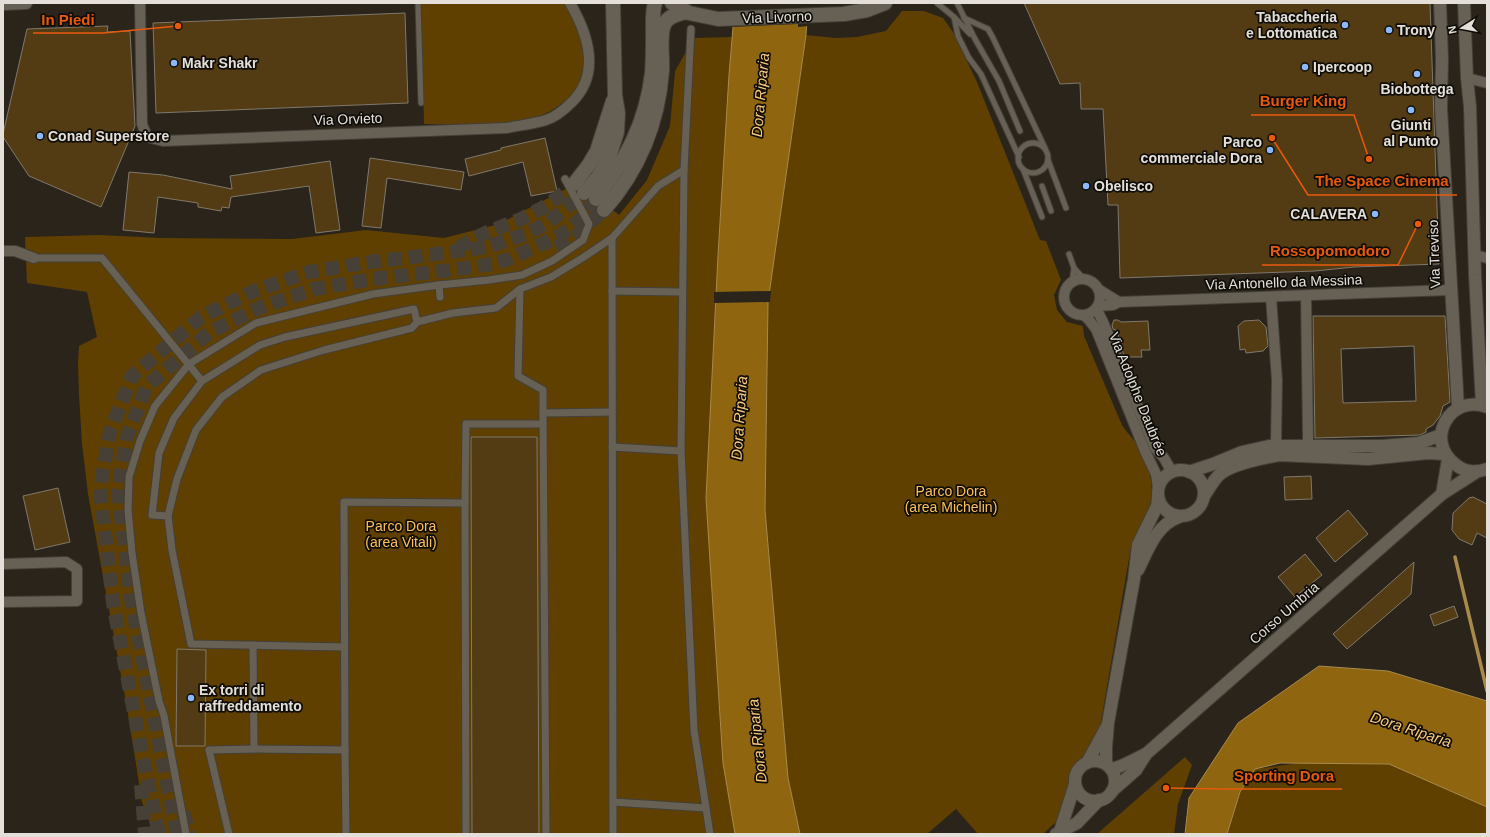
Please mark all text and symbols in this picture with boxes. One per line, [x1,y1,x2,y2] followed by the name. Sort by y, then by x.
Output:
[33,6,103,33] callout: In Piedi
[742,8,812,26] street label: Via Livorno
[1442,8,1482,48] north arrow
[1246,9,1337,41] place label: Tabaccheria e Lottomatica
[41,11,95,28] text: In Piedi
[1340,20,1350,30] marker: Tabaccheria e Lottomatica
[1397,22,1435,38] place label: Trony
[1384,25,1394,35] marker: Trony
[1446,25,1459,35] text: N
[748,52,772,138] water label: Dora Riparia
[182,55,258,71] place label: Makr Shakr
[169,58,179,68] marker: Makr Shakr
[1313,59,1372,75] place label: Ipercoop
[1300,62,1310,72] marker: Ipercoop
[1412,69,1422,79] marker: Biobottega
[1380,81,1454,97] place label: Biobottega
[1251,88,1354,115] callout: Burger King
[1260,92,1346,109] text: Burger King
[1406,105,1416,115] marker: Giunti al Punto
[313,110,383,128] street label: Via Orvieto
[1383,117,1439,149] place label: Giunti al Punto
[48,128,170,144] place label: Conad Superstore
[35,131,45,141] marker: Conad Superstore
[1141,134,1262,166] place label: Parco commerciale Dora
[1265,145,1275,155] marker: Parco commerciale Dora
[1308,168,1457,195] callout: The Space Cinema
[1315,172,1449,189] text: The Space Cinema
[1094,178,1153,194] place label: Obelisco
[1081,181,1091,191] marker: Obelisco
[1290,206,1367,222] place label: CALAVERA
[1370,209,1380,219] marker: CALAVERA
[1425,219,1443,289] street label: Via Treviso
[1262,238,1398,265] callout: Rossopomodoro
[1270,242,1390,259] text: Rossopomodoro
[1205,271,1363,293] street label: Via Antonello da Messina
[1106,330,1170,458] street label: Via Adolphe Daubrée
[728,375,750,461] water label: Dora Riparia
[905,483,997,515] park label: Parco Dora (area Michelin)
[365,518,437,550] park label: Parco Dora (area Vitali)
[1246,578,1322,647] street label: Corso Umbria
[199,682,302,714] place label: Ex torri di raffreddamento
[186,693,196,703] marker: Ex torri di raffreddamento
[744,698,770,784] water label: Dora Riparia
[1368,708,1454,750] water label: Dora Riparia
[1226,762,1342,789] callout: Sporting Dora
[1234,767,1335,784] text: Sporting Dora

